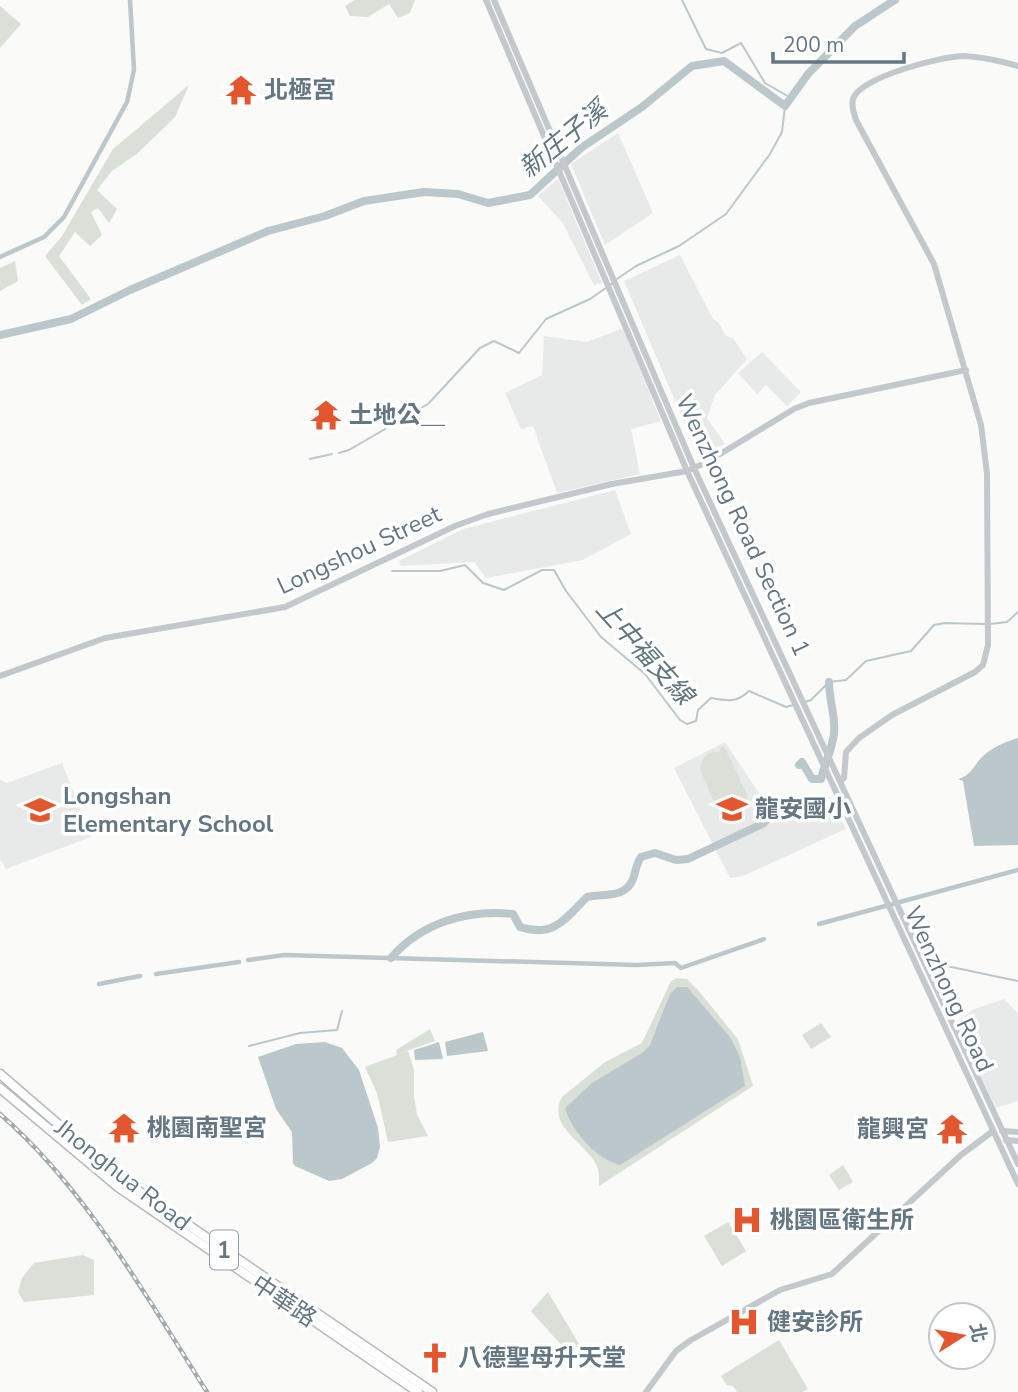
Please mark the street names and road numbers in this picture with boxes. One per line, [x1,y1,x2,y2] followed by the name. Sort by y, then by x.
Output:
[668,389,818,661] street label: Wenzhong Road Section 1
[272,498,447,602] street label: Longshou Street
[897,901,1001,1077] street label: Wenzhong Road
[48,1111,198,1238] street label: Jhonghua Road
[210,1231,238,1270] road number: 1
[245,1268,323,1334] street label: 中華路

